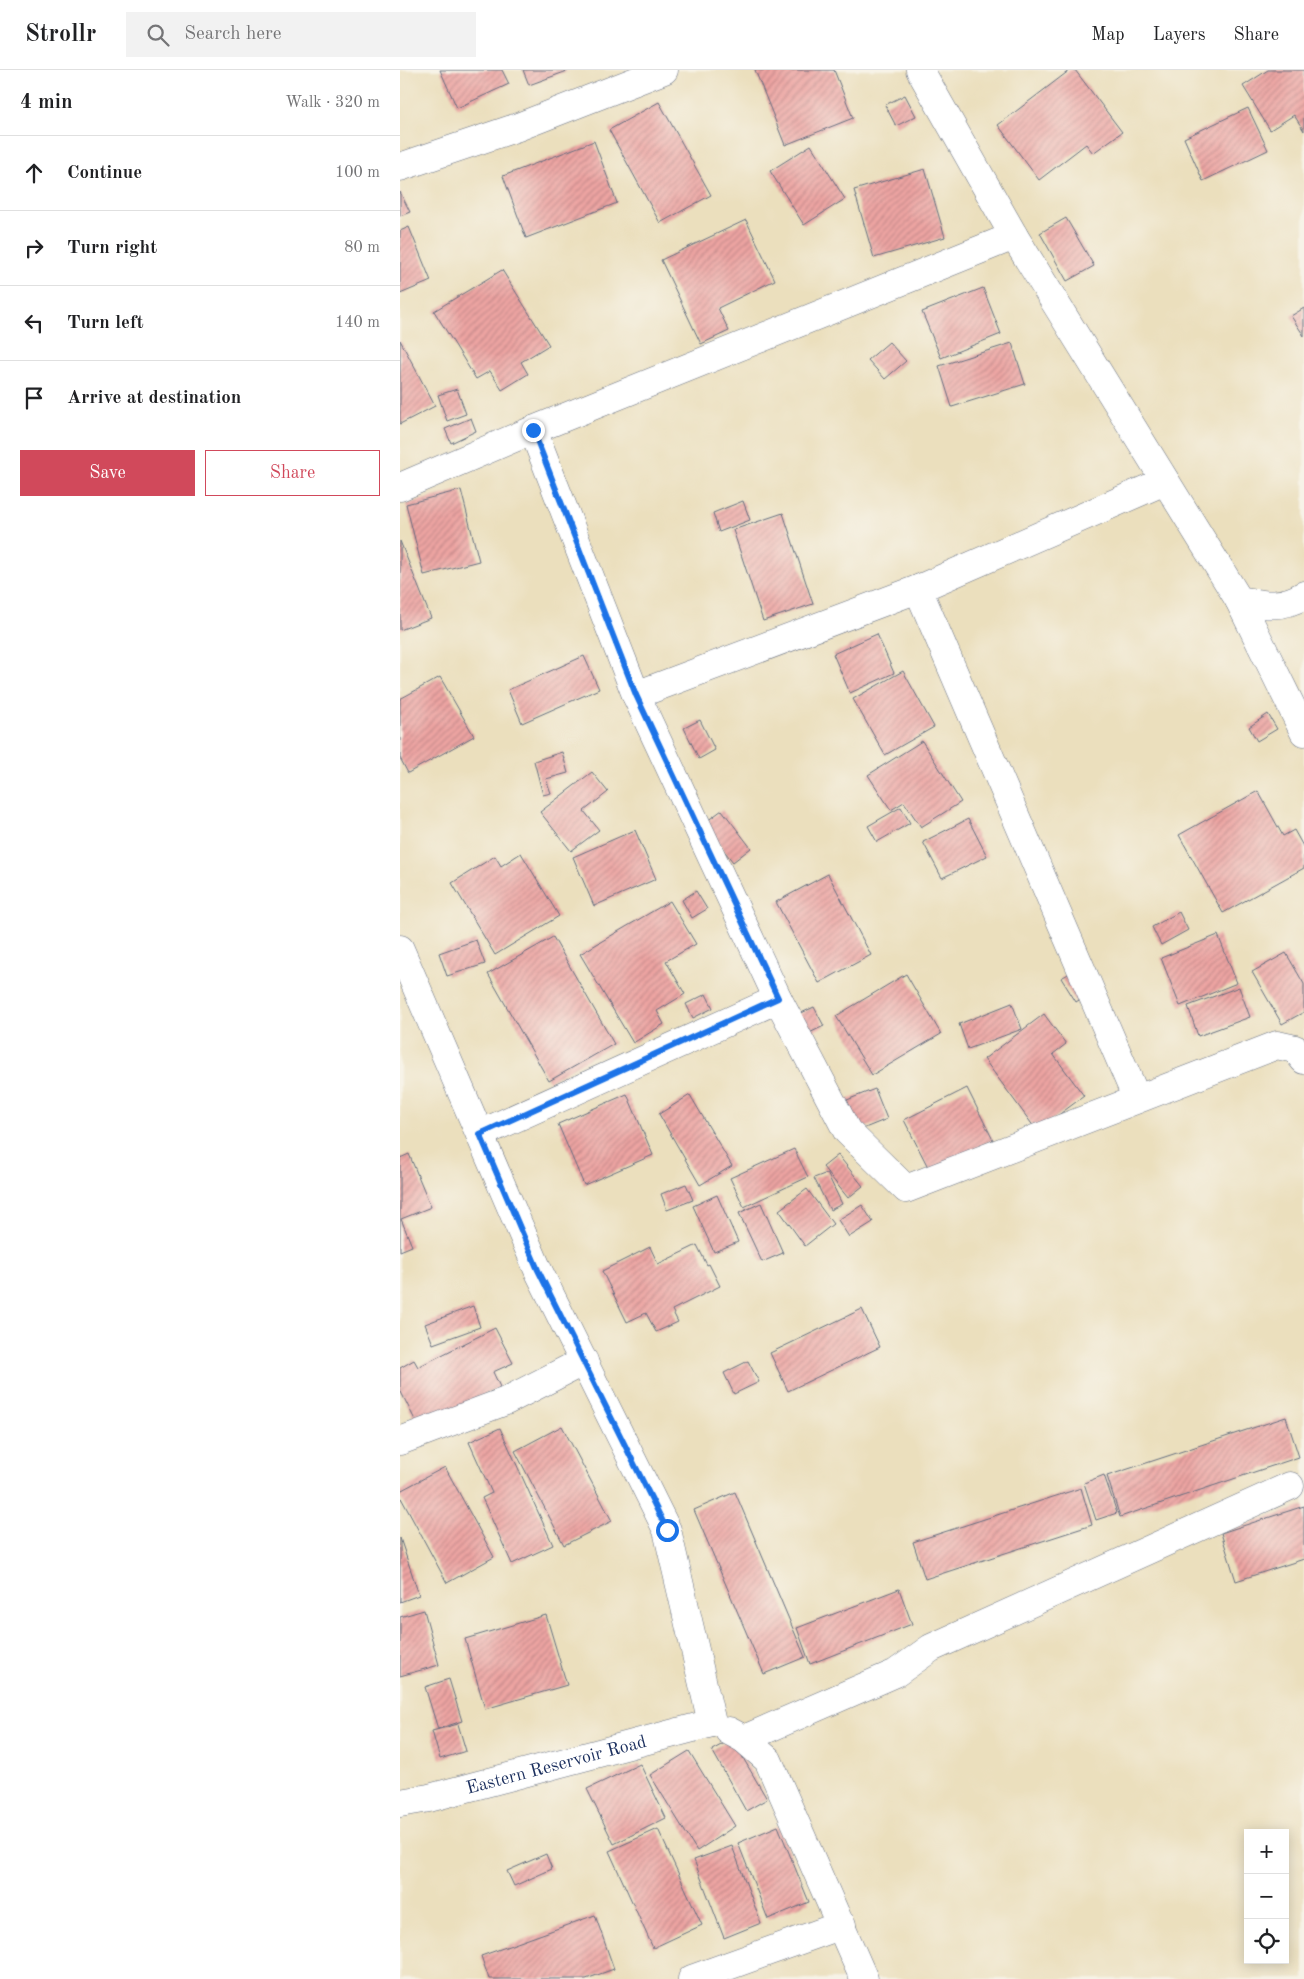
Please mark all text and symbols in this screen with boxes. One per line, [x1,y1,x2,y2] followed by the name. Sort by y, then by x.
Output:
[126,12,476,57] search box
[144,21,172,49] icon: search
[25,23,96,47] text: Strollr
[184,25,282,44] text: Search here
[1091,26,1125,44] text: Map
[1153,26,1205,44] text: Layers
[1233,26,1279,44] text: Share
[20,92,73,113] text: 4 min
[285,95,380,111] text: Walk · 320 m
[20,159,48,187] icon: ahead
[67,164,142,183] text: Continue
[335,165,380,181] text: 100 m
[20,234,48,262] icon: right
[67,239,157,258] text: Turn right
[344,240,380,256] text: 80 m
[20,309,48,337] icon: left
[67,314,144,333] text: Turn left
[335,315,380,331] text: 140 m
[20,384,48,412] icon: arrive
[67,389,241,408] text: Arrive at destination
[522,419,545,442] route end
[20,450,195,496] button: Save
[205,450,380,496] button: Share
[656,1519,679,1542] route start
[464,1733,648,1798] street label: Eastern Reservoir Road
[1244,1829,1289,1964] map controls
[1244,1829,1289,1874] button: +
[1244,1874,1289,1919] button: −
[1244,1919,1289,1964] button: locate

